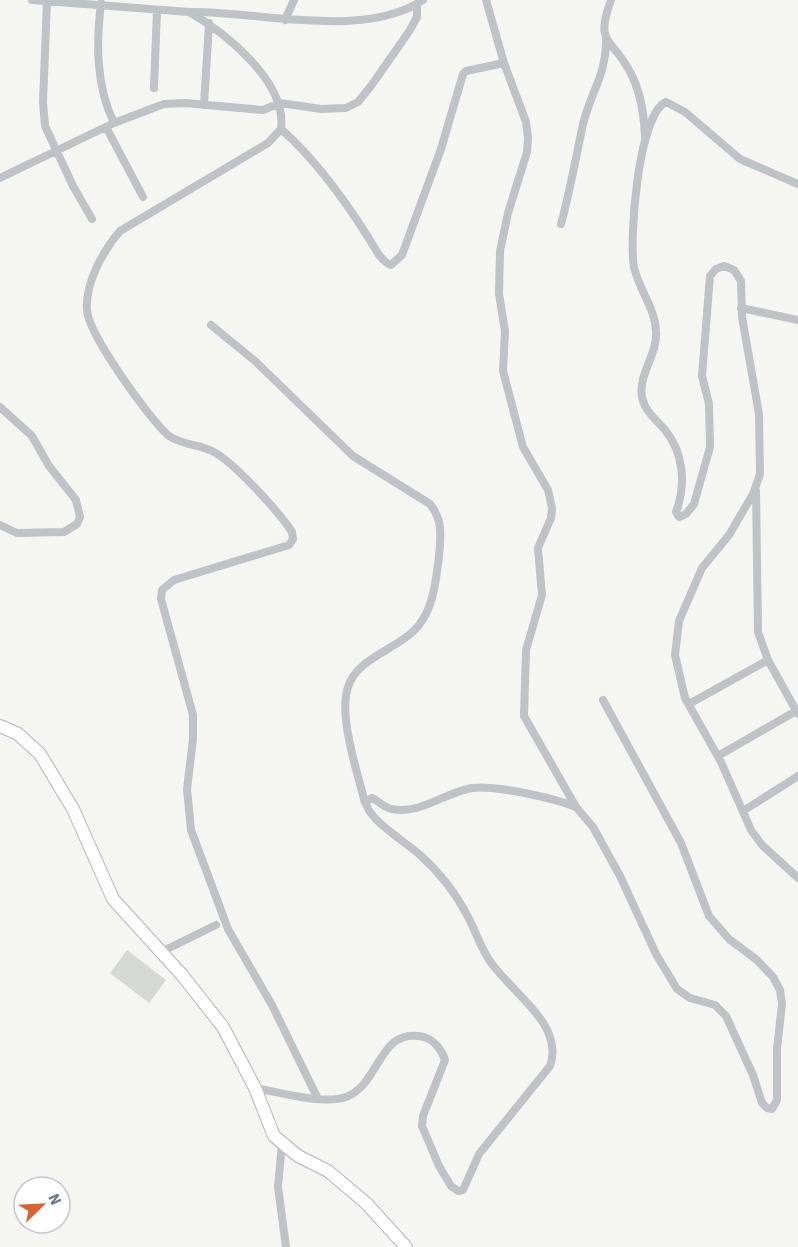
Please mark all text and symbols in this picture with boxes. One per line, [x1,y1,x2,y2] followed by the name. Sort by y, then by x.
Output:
[12,1175,72,1235] north arrow
[43,1190,67,1209] text: N

